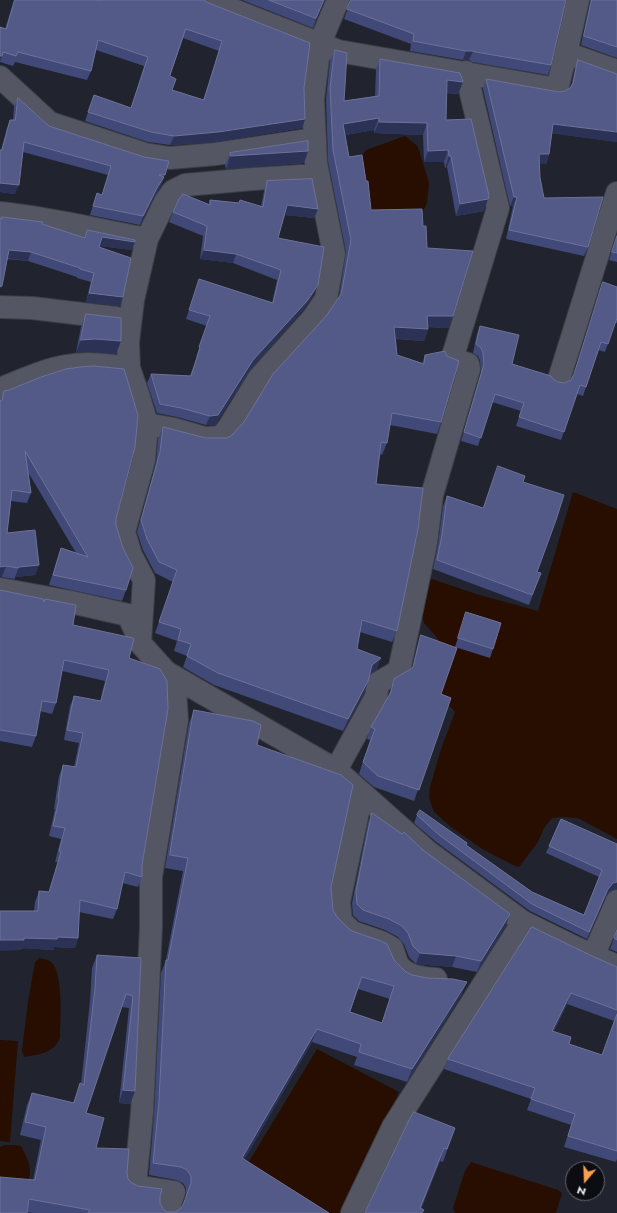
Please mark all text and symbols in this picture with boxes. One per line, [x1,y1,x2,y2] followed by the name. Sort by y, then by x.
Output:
[565,1161,605,1201] north arrow
[575,1182,588,1200] text: N

